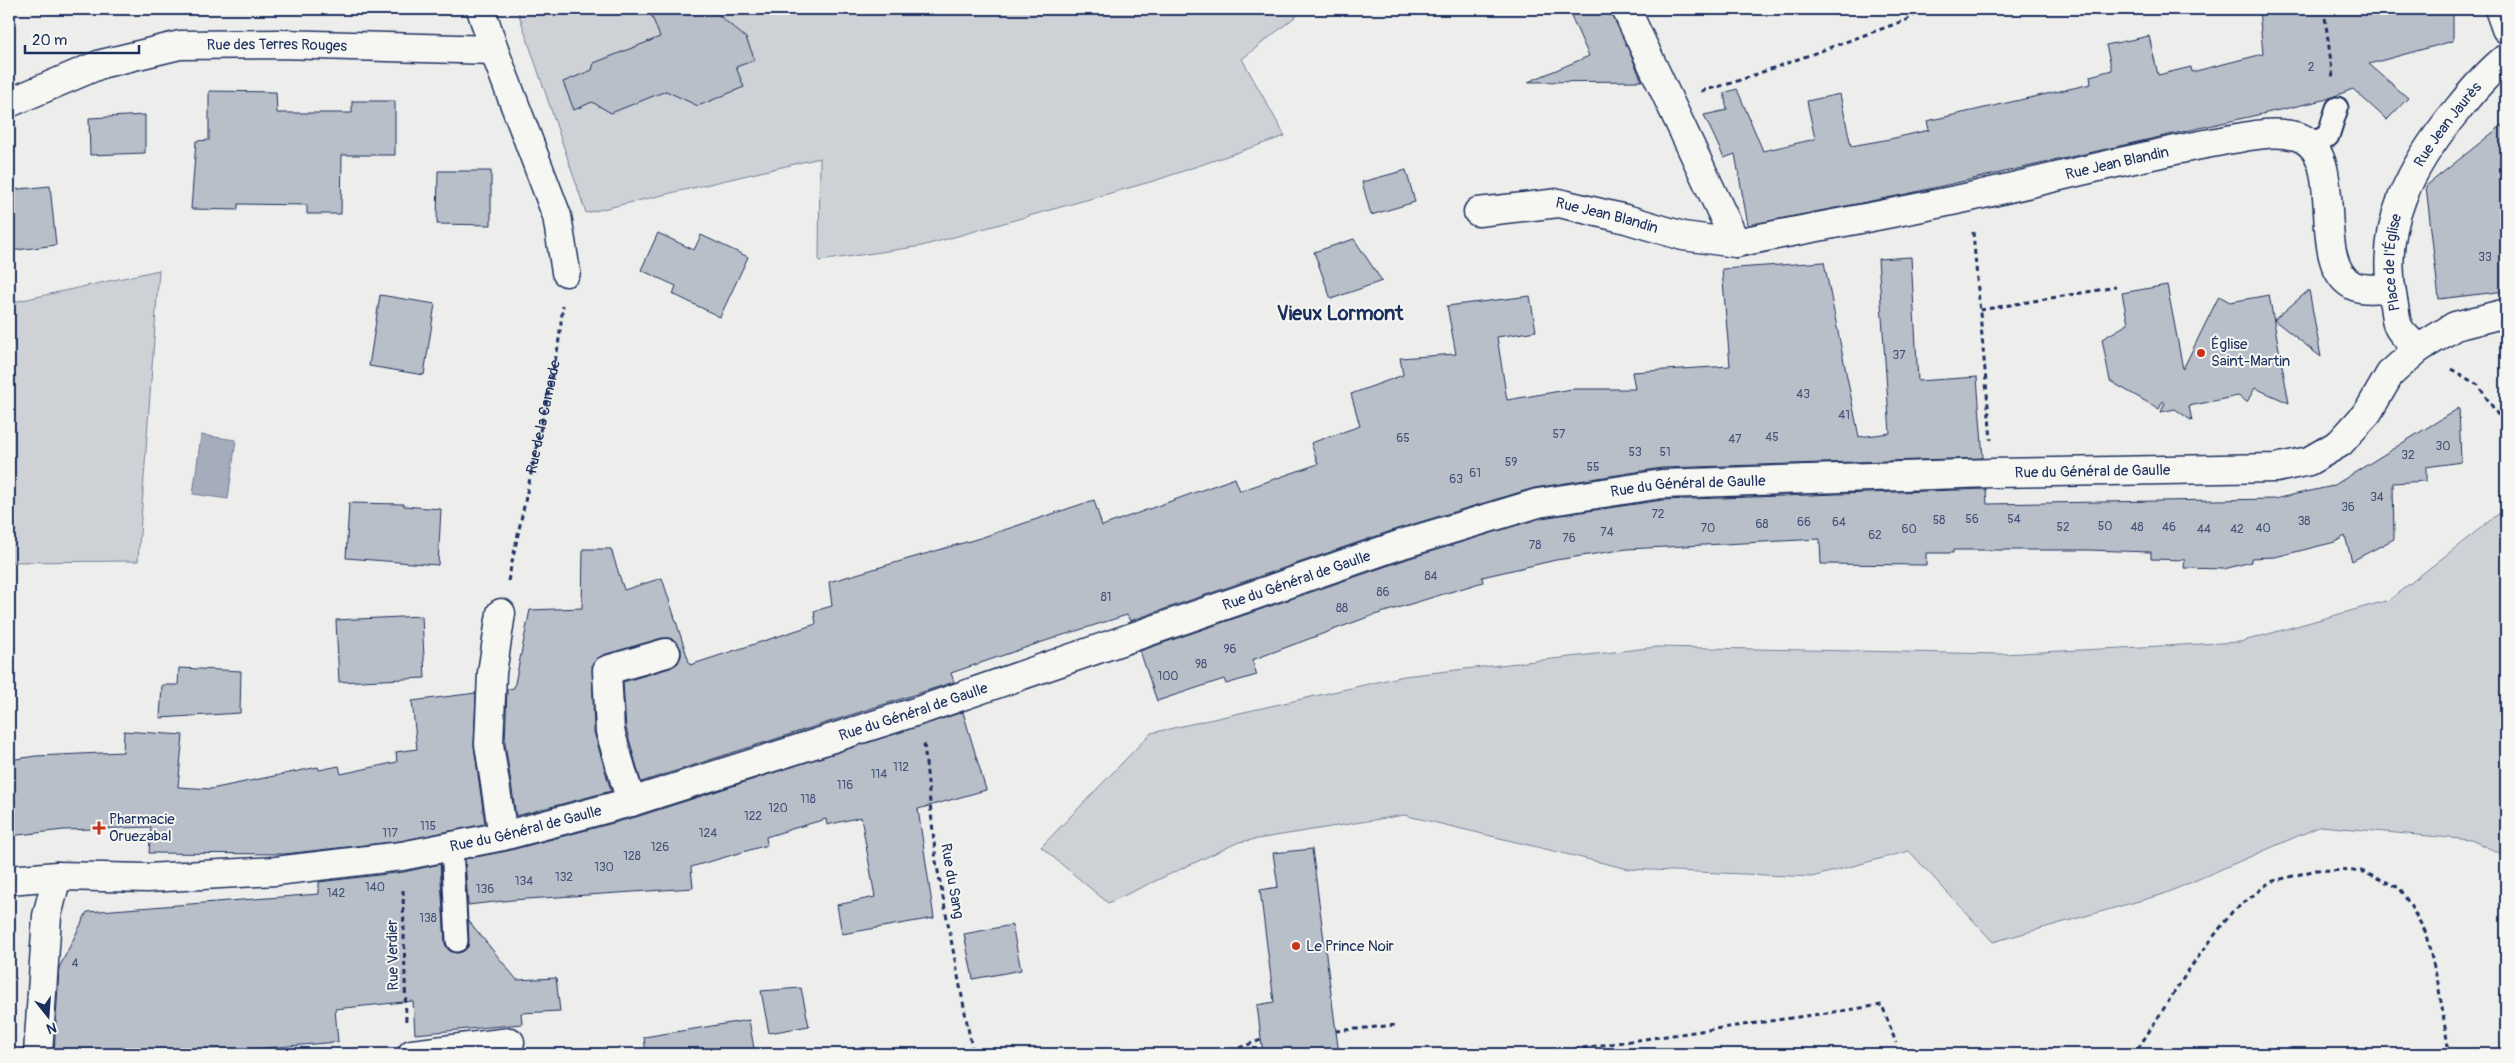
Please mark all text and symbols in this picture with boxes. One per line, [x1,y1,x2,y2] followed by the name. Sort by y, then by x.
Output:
[25,22,139,54] scale bar
[32,31,67,50] text: 20 m
[207,34,348,55] street label: Rue des Terres Rouges
[2308,60,2315,75] house number: 2
[2410,78,2486,170] street label: Rue Jean Jaurès
[2064,142,2170,184] street label: Rue Jean Blandin
[1554,193,1661,238] street label: Rue Jean Blandin
[2380,211,2406,312] street label: Place de l'Église
[2478,250,2492,265] house number: 33
[1277,301,1404,326] district label: Vieux Lormont
[2211,335,2290,371] place label: Église Saint-Martin
[2195,347,2207,359] marker: Église Saint-Martin
[1892,348,1906,363] house number: 37
[522,358,565,475] street label: Rue de la Camarde
[1796,387,1810,402] house number: 43
[1838,408,1850,423] house number: 41
[1553,427,1566,442] house number: 57
[1765,430,1779,445] house number: 45
[1396,431,1410,446] house number: 65
[1728,432,1742,447] house number: 47
[2436,439,2450,454] house number: 30
[1628,445,1642,460] house number: 53
[1659,445,1671,460] house number: 51
[2401,448,2415,463] house number: 32
[1505,455,1517,470] house number: 59
[1586,460,1600,475] house number: 55
[2015,460,2171,482] street label: Rue du Général de Gaulle
[1469,466,1481,481] house number: 61
[1609,471,1766,501] street label: Rue du Général de Gaulle
[1449,472,1463,487] house number: 63
[2370,490,2384,505] house number: 34
[2341,500,2355,515] house number: 36
[1651,507,1665,522] house number: 72
[1965,512,1979,527] house number: 56
[2007,512,2021,527] house number: 54
[1933,513,1945,528] house number: 58
[2298,514,2310,529] house number: 38
[1797,515,1811,530] house number: 66
[1832,515,1846,530] house number: 64
[1755,517,1769,532] house number: 68
[2098,519,2112,534] house number: 50
[2056,520,2070,535] house number: 52
[2130,520,2144,535] house number: 48
[2162,520,2176,535] house number: 46
[1701,521,1715,536] house number: 70
[2255,521,2271,536] house number: 40
[1901,522,1917,537] house number: 60
[2197,522,2211,537] house number: 44
[2230,522,2244,537] house number: 42
[1600,525,1614,540] house number: 74
[1868,528,1882,543] house number: 62
[1562,531,1576,546] house number: 76
[1529,538,1541,553] house number: 78
[1220,546,1374,615] street label: Rue du Général de Gaulle
[1424,569,1438,584] house number: 84
[1376,585,1390,600] house number: 86
[1101,590,1111,605] house number: 81
[1336,601,1348,616] house number: 88
[1223,642,1237,657] house number: 96
[1195,657,1207,672] house number: 98
[1157,669,1179,684] house number: 100
[836,678,991,745] street label: Rue du Général de Gaulle
[893,760,909,775] house number: 112
[871,767,887,782] house number: 114
[837,778,853,793] house number: 116
[800,792,816,807] house number: 118
[448,801,604,856] street label: Rue du Général de Gaulle
[768,801,788,816] house number: 120
[744,809,762,824] house number: 122
[109,810,175,846] place label: Pharmacie Oruezabal
[420,819,436,834] house number: 115
[93,822,105,834] marker: Pharmacie Oruezabal
[382,826,399,841] house number: 117
[699,826,717,841] house number: 124
[651,840,669,855] house number: 126
[936,842,968,920] street label: Rue du Sang
[623,849,641,864] house number: 128
[594,860,614,875] house number: 130
[555,870,573,885] house number: 132
[515,874,533,889] house number: 134
[365,880,385,895] house number: 140
[476,882,494,897] house number: 136
[327,886,345,901] house number: 142
[419,911,437,926] house number: 138
[383,919,403,991] street label: Rue Verdier
[1306,937,1395,956] place label: Le Prince Noir
[1290,940,1302,952] marker: Le Prince Noir
[72,956,79,971] house number: 4
[22,990,72,1040] north arrow
[45,1018,59,1037] text: N

